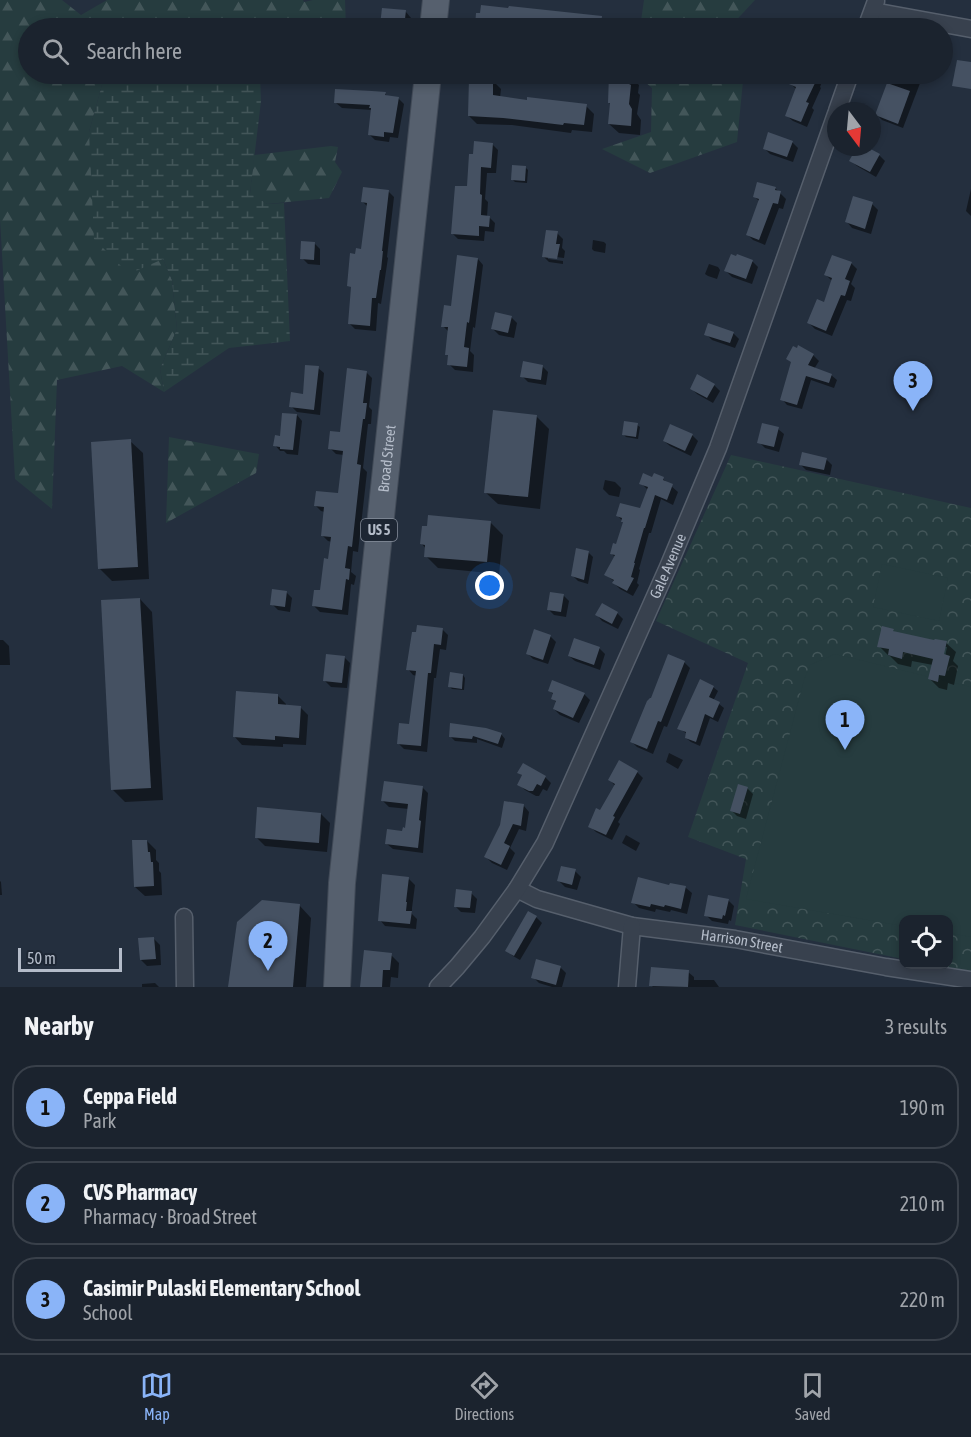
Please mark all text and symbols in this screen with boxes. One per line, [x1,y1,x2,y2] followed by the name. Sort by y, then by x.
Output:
[18,18,953,84] search box
[39,35,72,68] icon: search
[87,38,182,64] text: Search here
[827,102,881,156] north arrow
[894,362,932,411] pin: 3
[375,424,399,493] street label: Broad Street
[361,519,397,541] road number: US 5
[646,531,689,601] street label: Gale Avenue
[475,571,504,600] your location
[826,700,864,750] pin: 1
[899,915,953,969] map controls
[899,915,953,969] button: locate
[248,922,288,971] pin: 2
[700,926,784,956] street label: Harrison Street
[18,945,122,972] scale bar
[27,949,56,967] text: 50 m
[24,1011,94,1041] text: Nearby
[885,1015,947,1038] text: 3 results
[83,1083,177,1109] text: Ceppa Field
[41,1096,50,1119] text: 1
[900,1096,945,1119] text: 190 m
[83,1109,116,1132] text: Park
[83,1179,197,1205] text: CVS Pharmacy
[41,1192,50,1215] text: 2
[900,1192,945,1215] text: 210 m
[83,1205,257,1228] text: Pharmacy · Broad Street
[83,1275,360,1301] text: Casimir Pulaski Elementary School
[41,1288,50,1311] text: 3
[900,1288,945,1311] text: 220 m
[83,1301,133,1324] text: School
[140,1369,173,1423] tab: Map
[454,1369,514,1423] tab: Directions
[795,1369,830,1423] tab: Saved

